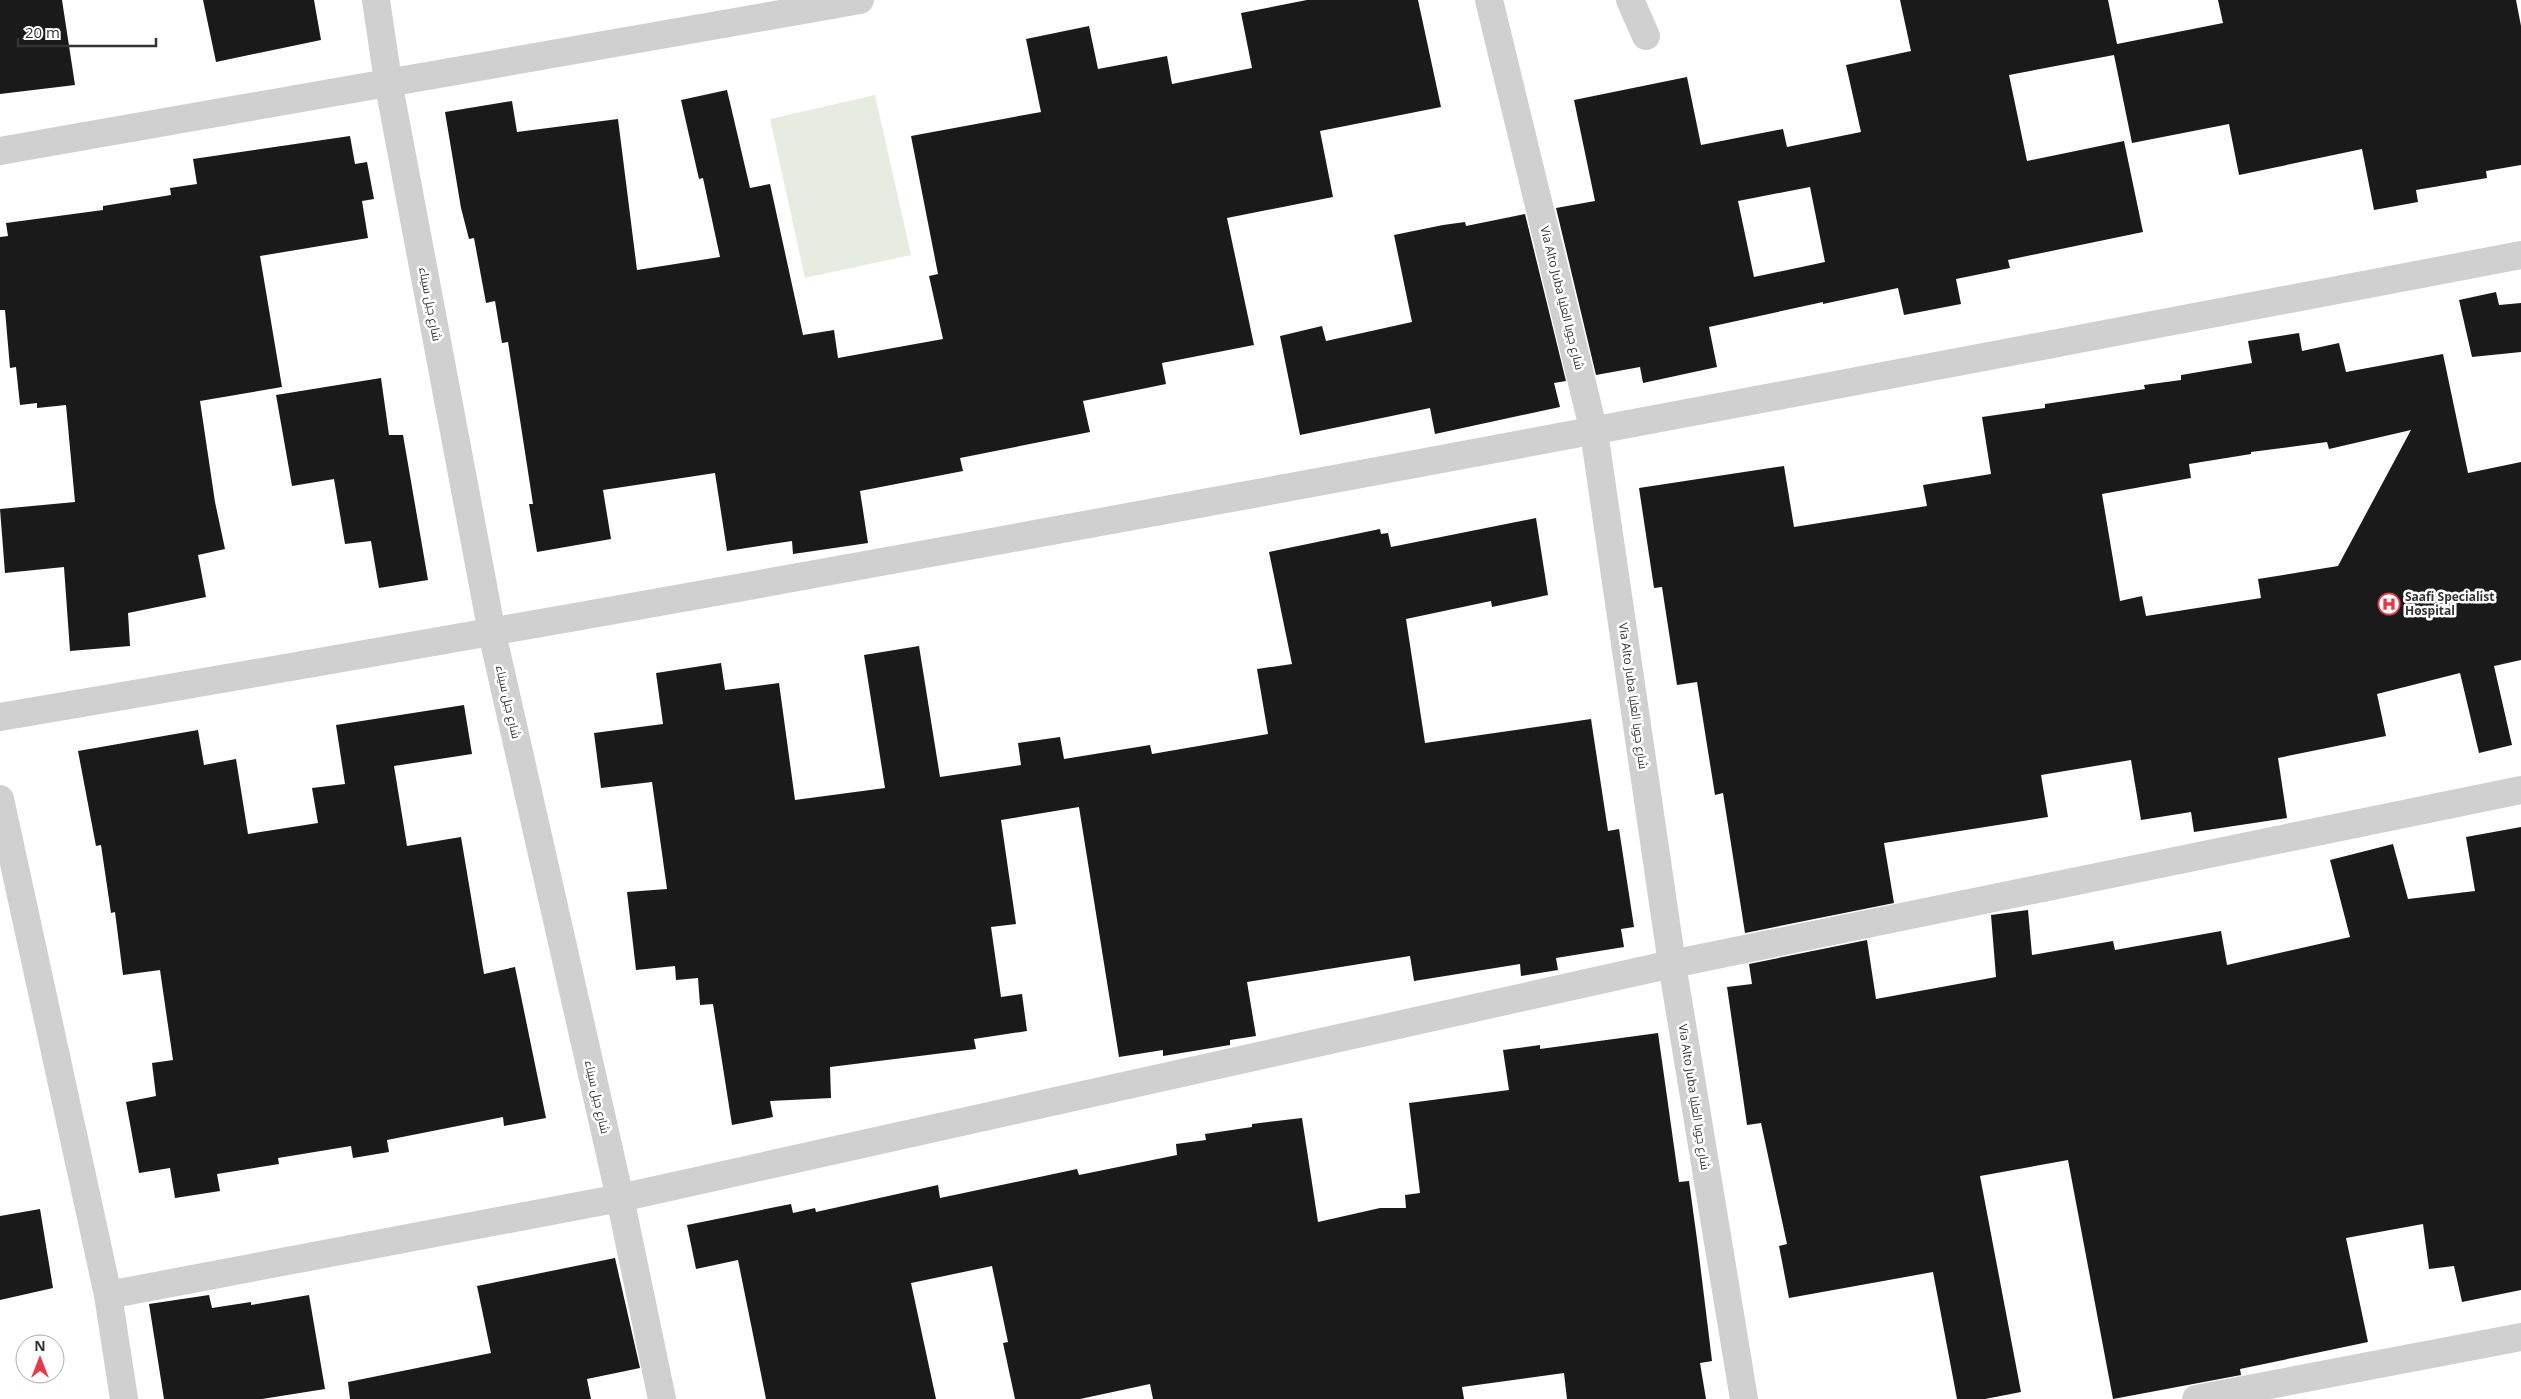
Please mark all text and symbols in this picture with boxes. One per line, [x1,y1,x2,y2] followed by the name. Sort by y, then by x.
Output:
[18,15,155,47] scale bar
[25,22,60,42] text: 20 m
[1536,224,1589,372] street label: Via Alto Juba شارع جوبا العليا
[415,265,446,342] street label: شارع جبل سيناء
[2405,588,2494,619] place label: Saafi Specialist Hospital
[2377,592,2401,616] hospital icon: Saafi Specialist Hospital
[1615,622,1652,770] street label: Via Alto Juba شارع جوبا العليا
[492,663,525,740] street label: شارع جبل سيناء
[1675,1023,1714,1171] street label: Via Alto Juba شارع جوبا العليا
[581,1058,614,1135] street label: شارع جبل سيناء
[15,1334,65,1384] north arrow
[34,1336,46,1355] text: N

